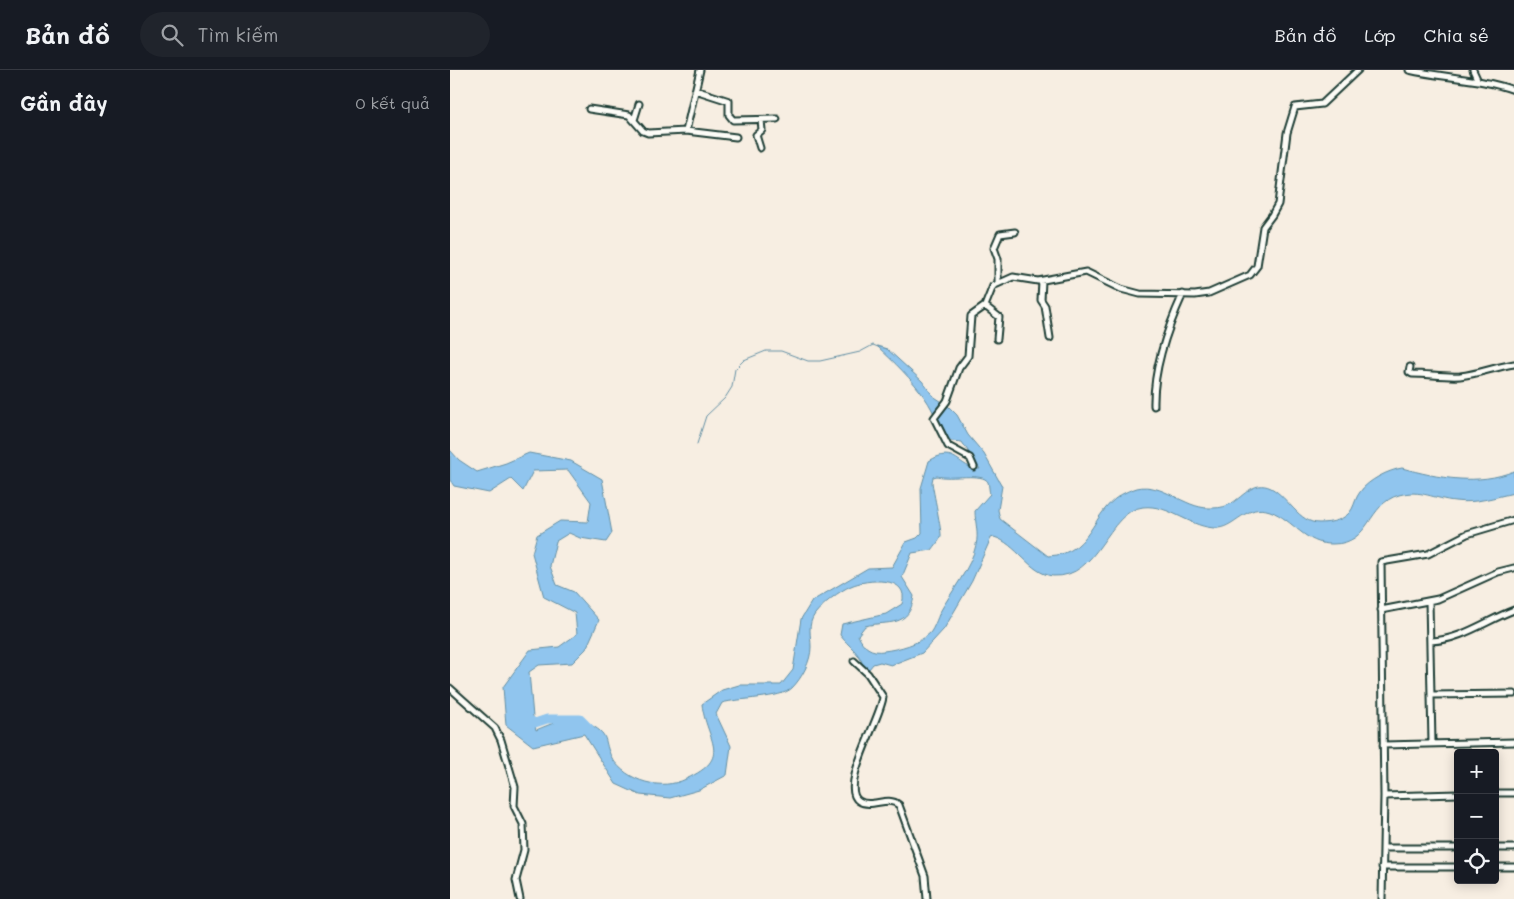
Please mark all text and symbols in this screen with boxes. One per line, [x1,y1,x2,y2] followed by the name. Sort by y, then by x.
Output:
[140,12,490,57] search box
[25,19,110,50] text: Bản đồ
[158,21,186,49] icon: search
[198,22,278,47] text: Tìm kiếm
[1275,23,1336,47] text: Bản đồ
[1364,23,1396,47] text: Lớp
[1424,23,1489,47] text: Chia sẻ
[20,89,108,116] text: Gần đây
[355,92,430,113] text: 0 kết quả
[1454,749,1499,884] map controls
[1454,749,1499,794] button: +
[1454,794,1499,839] button: −
[1454,839,1499,884] button: locate

